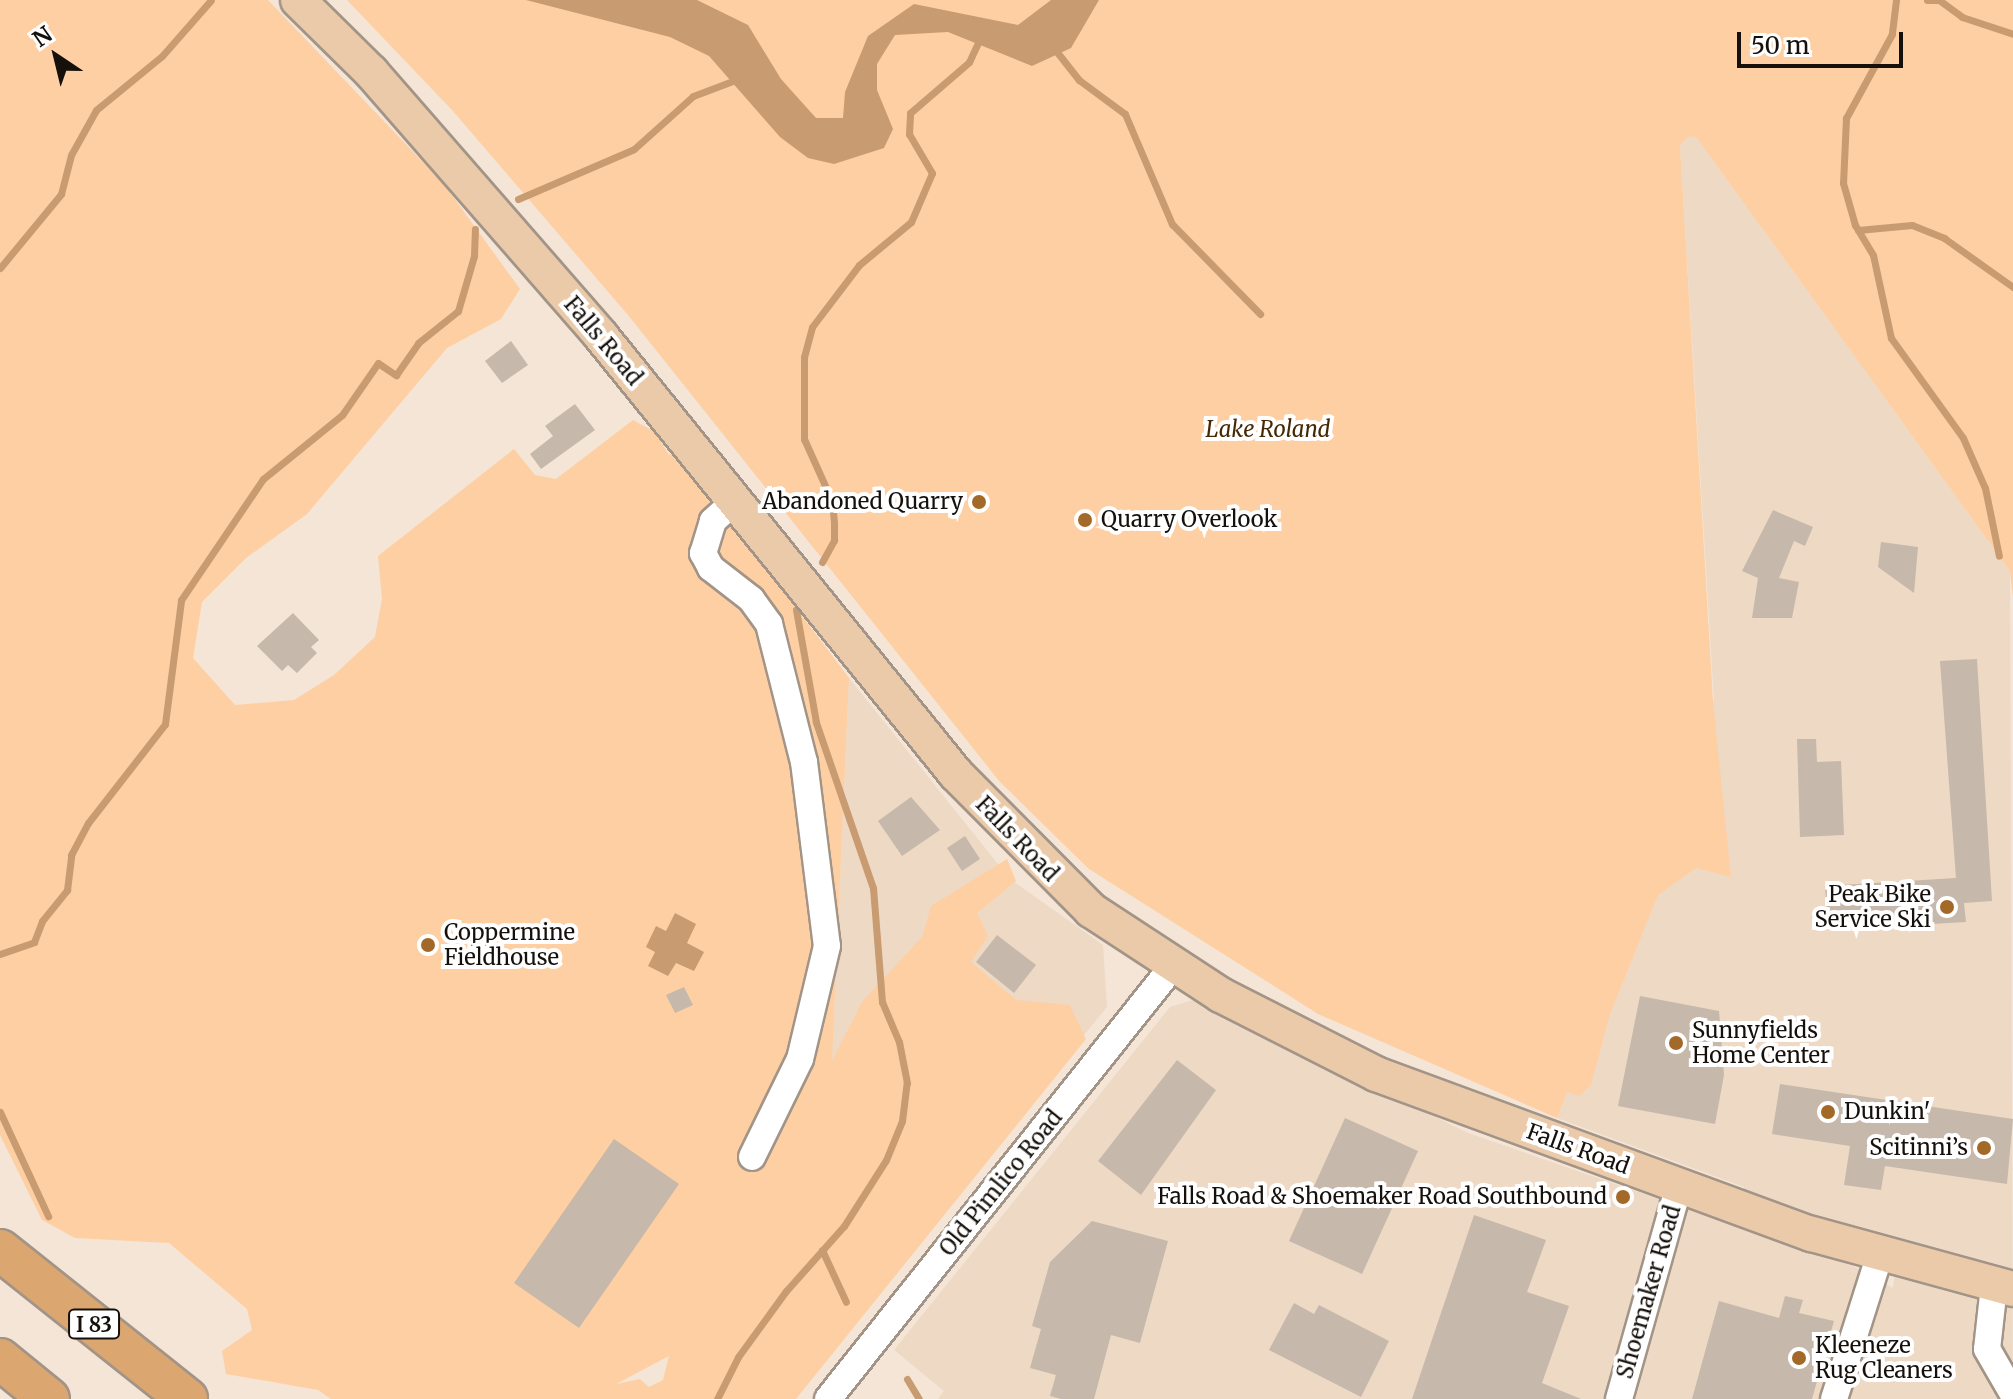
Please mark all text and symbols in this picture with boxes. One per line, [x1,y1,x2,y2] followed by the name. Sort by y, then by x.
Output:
[16,16,96,96] north arrow
[1741,16,1907,66] scale bar
[27,20,57,53] text: N
[1751,30,1810,61] text: 50 m
[558,291,648,391] street label: Falls Road
[1206,417,1330,443] park label: Lake Roland
[762,489,963,515] place label: Abandoned Quarry
[970,493,988,511] marker: Abandoned Quarry
[1101,507,1277,533] place label: Quarry Overlook
[1076,511,1094,529] marker: Quarry Overlook
[970,791,1064,887] street label: Falls Road
[1814,881,1931,932] place label: Peak Bike Service Ski
[1938,898,1956,916] marker: Peak Bike Service Ski
[444,919,575,970] place label: Coppermine Fieldhouse
[419,936,437,954] marker: Coppermine Fieldhouse
[1692,1017,1830,1068] place label: Sunnyfields Home Center
[1667,1034,1685,1052] marker: Sunnyfields Home Center
[1844,1099,1930,1125] place label: Dunkin'
[1819,1103,1837,1121] marker: Dunkin'
[934,1105,1068,1261] street label: Old Pimlico Road
[1523,1118,1633,1180] street label: Falls Road
[1869,1135,1968,1161] place label: Scitinni’s
[1975,1139,1993,1157] marker: Scitinni’s
[1157,1184,1607,1210] place label: Falls Road & Shoemaker Road Southbound
[1614,1188,1632,1206] marker: Falls Road & Shoemaker Road Southbound
[1612,1202,1686,1382] street label: Shoemaker Road
[68,1308,120,1340] road number: I 83
[1815,1332,1953,1384] place label: Kleeneze Rug Cleaners
[1790,1349,1808,1367] marker: Kleeneze Rug Cleaners

